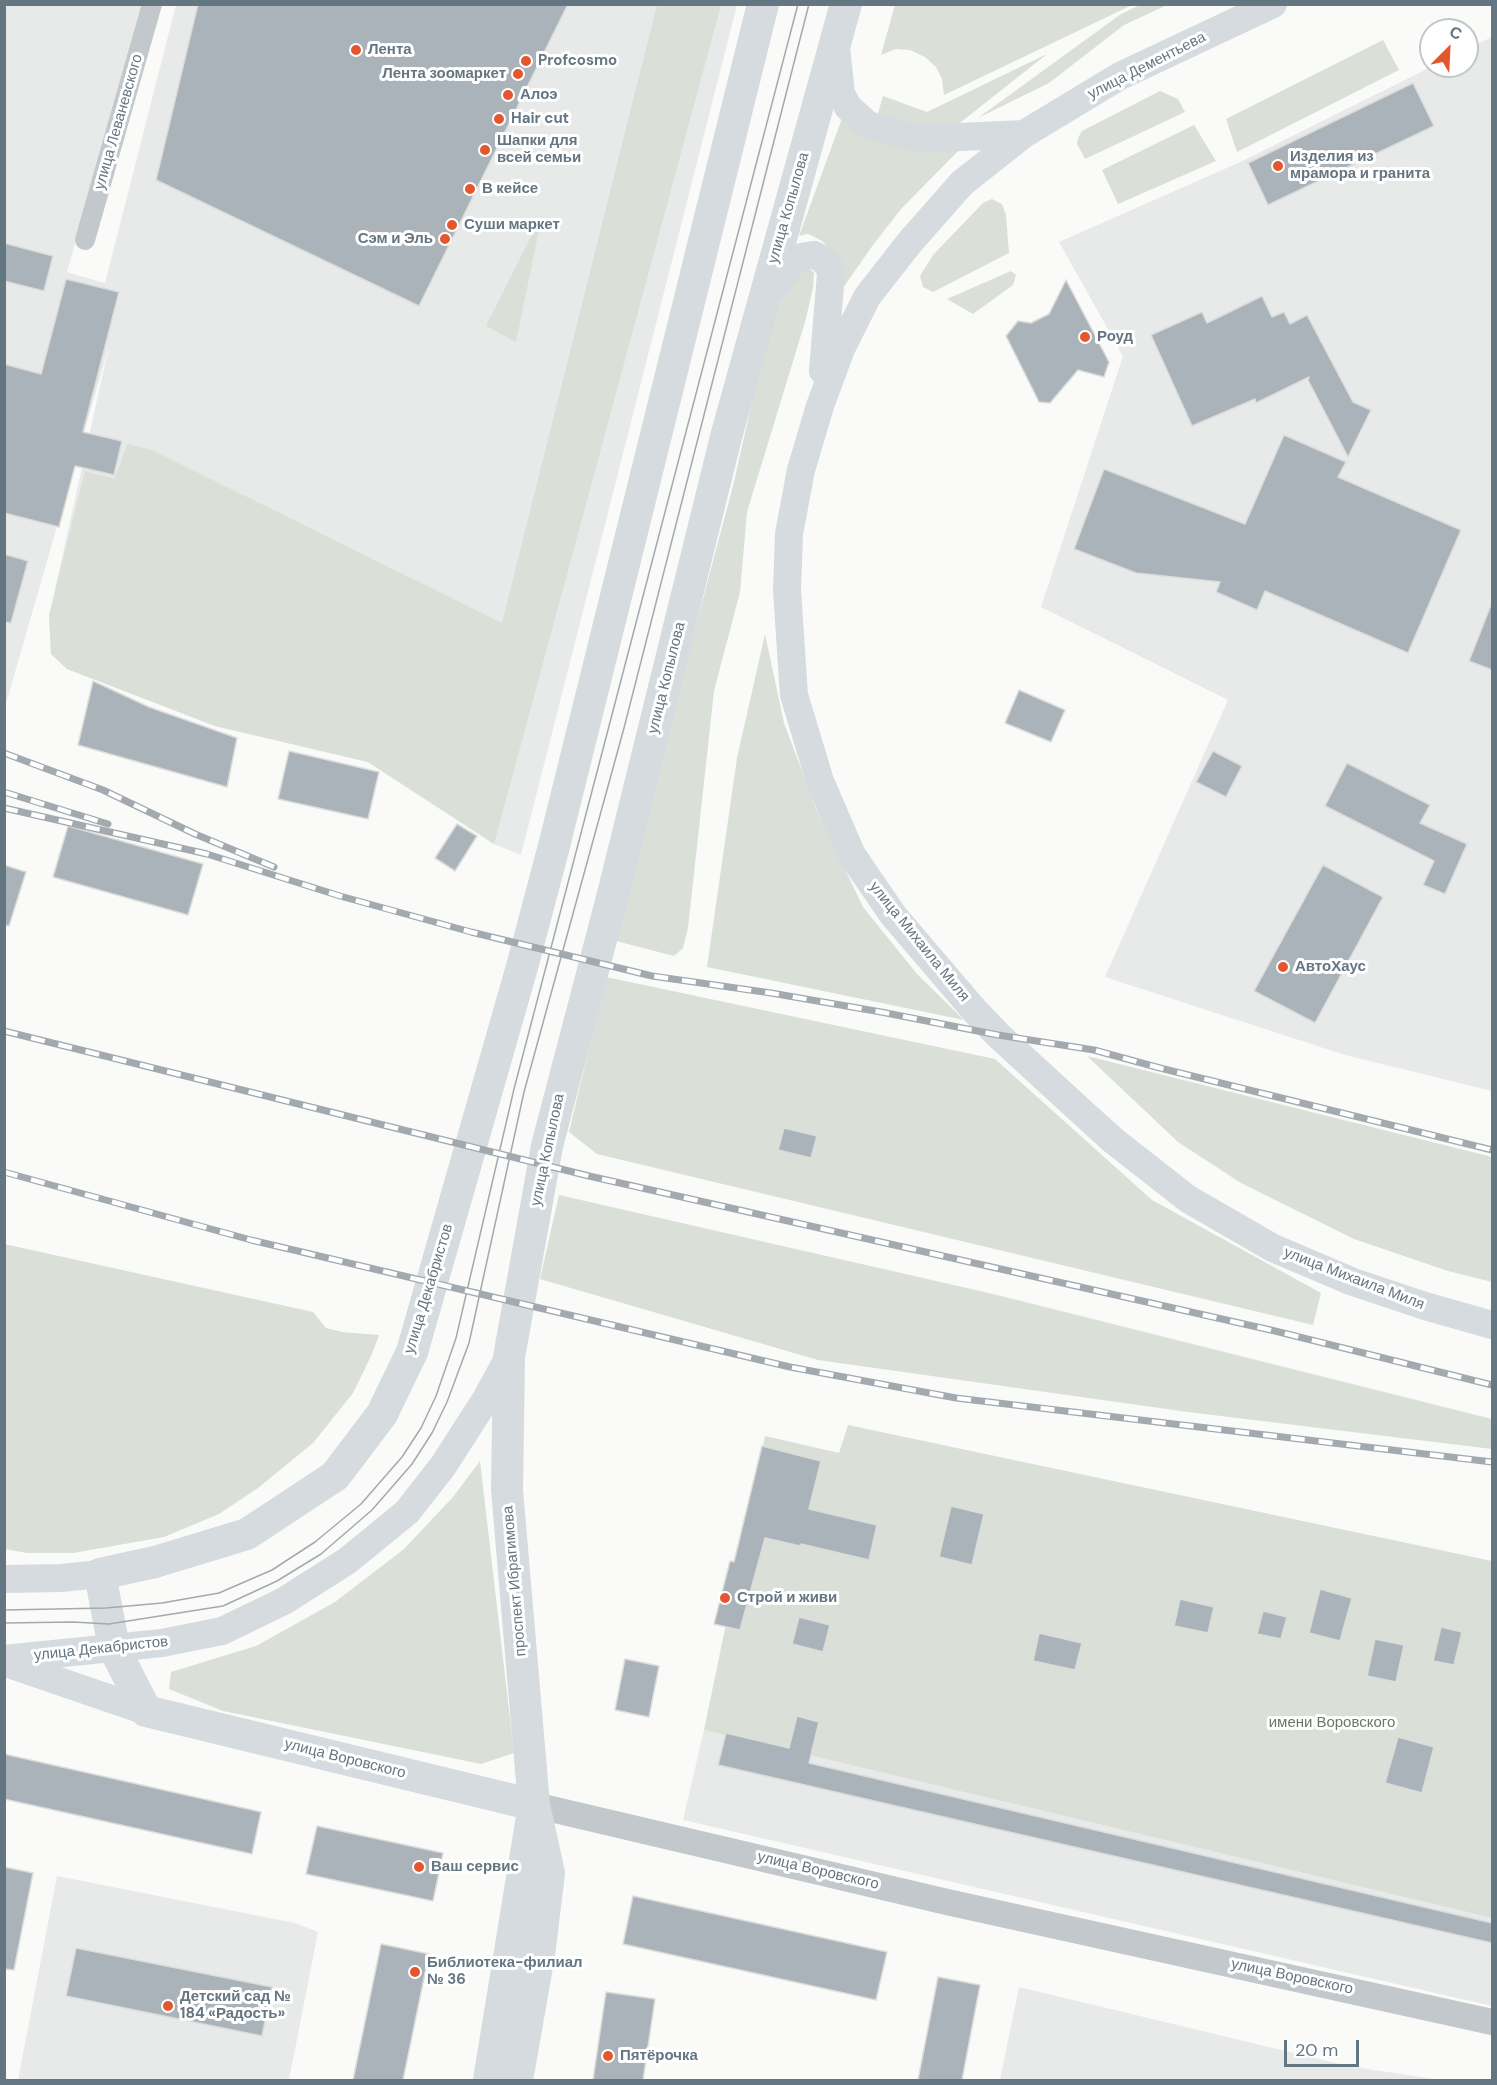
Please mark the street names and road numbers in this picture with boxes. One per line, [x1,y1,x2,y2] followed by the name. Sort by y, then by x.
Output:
[1085,29,1209,103] street label: улица Дементьева
[91,52,147,192] street label: улица Леваневского
[765,150,813,266] street label: улица Копылова
[644,620,690,736] street label: улица Копылова
[865,878,973,1006] street label: улица Михаила Миля
[527,1092,569,1208] street label: улица Копылова
[401,1222,457,1356] street label: улица Декабристов
[1281,1244,1427,1314] street label: улица Михаила Миля
[499,1505,531,1657] street label: проспект Ибрагимова
[33,1633,169,1665] street label: улица Декабристов
[283,1735,407,1783] street label: улица Воровского
[756,1848,880,1894] street label: улица Воровского
[1229,1955,1355,1999] street label: улица Воровского

